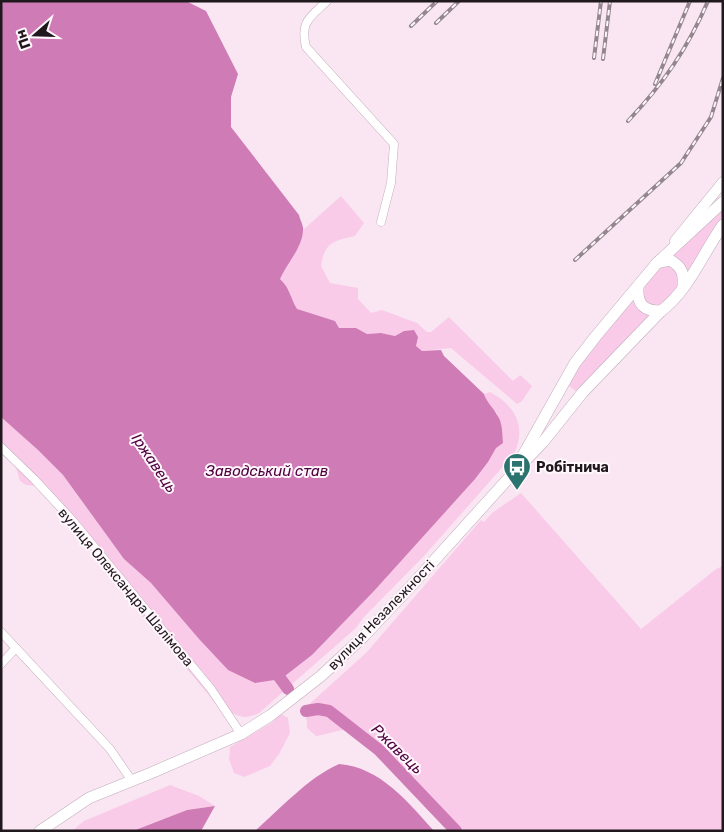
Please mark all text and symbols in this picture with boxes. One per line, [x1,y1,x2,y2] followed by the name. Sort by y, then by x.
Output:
[10,10,60,60] north arrow
[12,27,35,51] text: Пн
[128,430,181,496] water label: Іржавець
[502,452,532,491] bus stop icon: Робітнича
[536,459,609,476] place label: Робітнича
[205,462,328,480] water label: Заводський став
[54,505,197,670] street label: вулиця Олександра Шалімова
[324,557,438,674] street label: вулиця Незалежності
[368,720,427,778] water label: Ржавець

